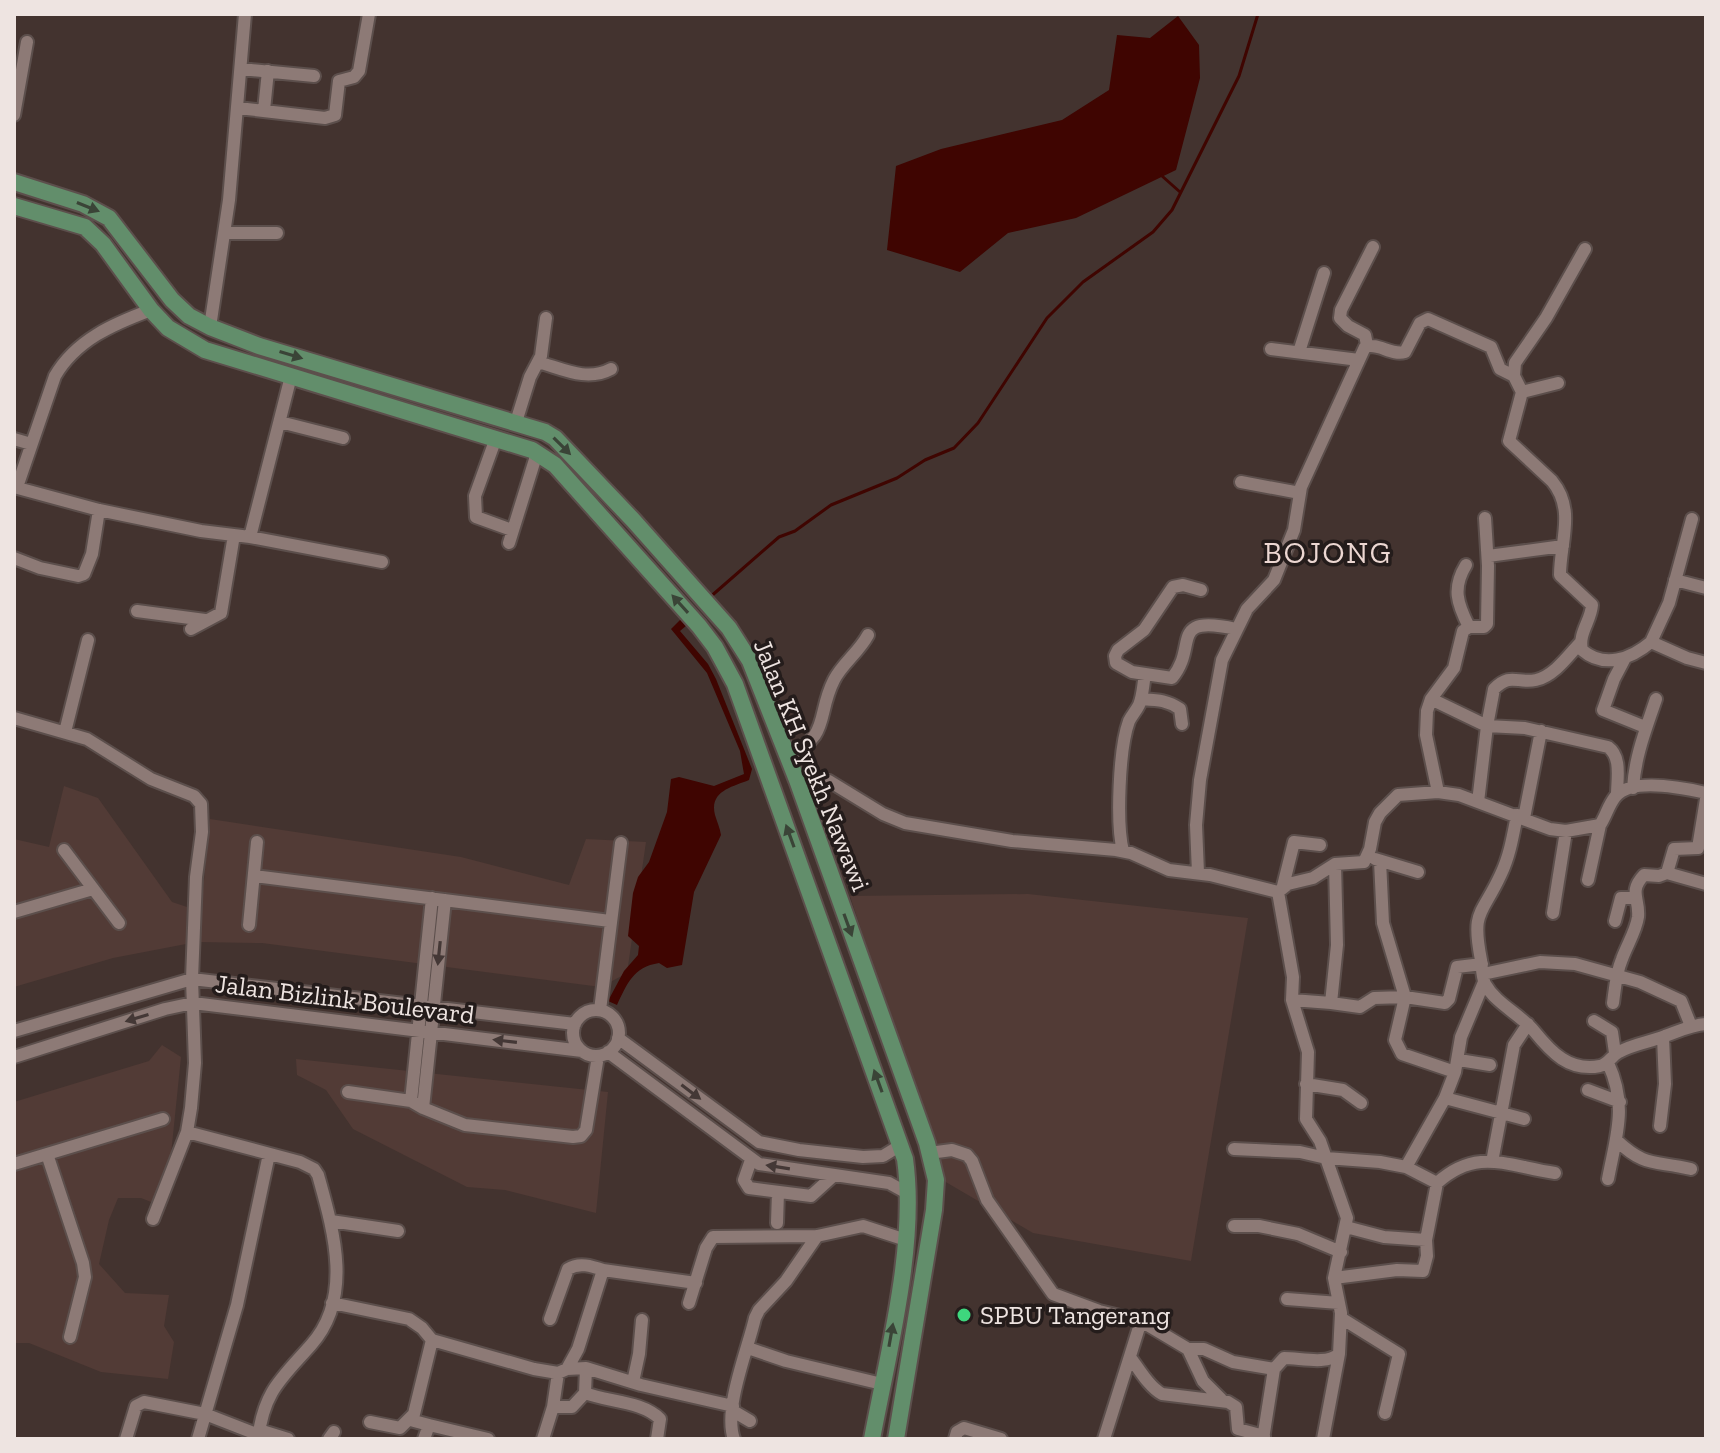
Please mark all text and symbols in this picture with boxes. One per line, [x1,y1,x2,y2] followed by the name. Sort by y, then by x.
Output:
[76,201,100,214] one-way arrow
[279,350,303,362] one-way arrow
[552,436,571,455] one-way arrow
[1264,535,1392,571] district label: BOJONG
[671,594,689,613] one-way arrow
[747,634,877,896] street label: Jalan KH Syekh Nawawi
[783,824,796,848] one-way arrow
[843,913,855,937] one-way arrow
[433,941,446,966] one-way arrow
[214,967,476,1031] street label: Jalan Bizlink Boulevard
[125,1012,149,1025] one-way arrow
[492,1034,517,1047] one-way arrow
[871,1069,884,1093] one-way arrow
[681,1084,702,1100] one-way arrow
[766,1161,791,1173] one-way arrow
[980,1299,1170,1331] place label: SPBU Tangerang
[955,1306,973,1324] marker: SPBU Tangerang
[885,1322,898,1347] one-way arrow

